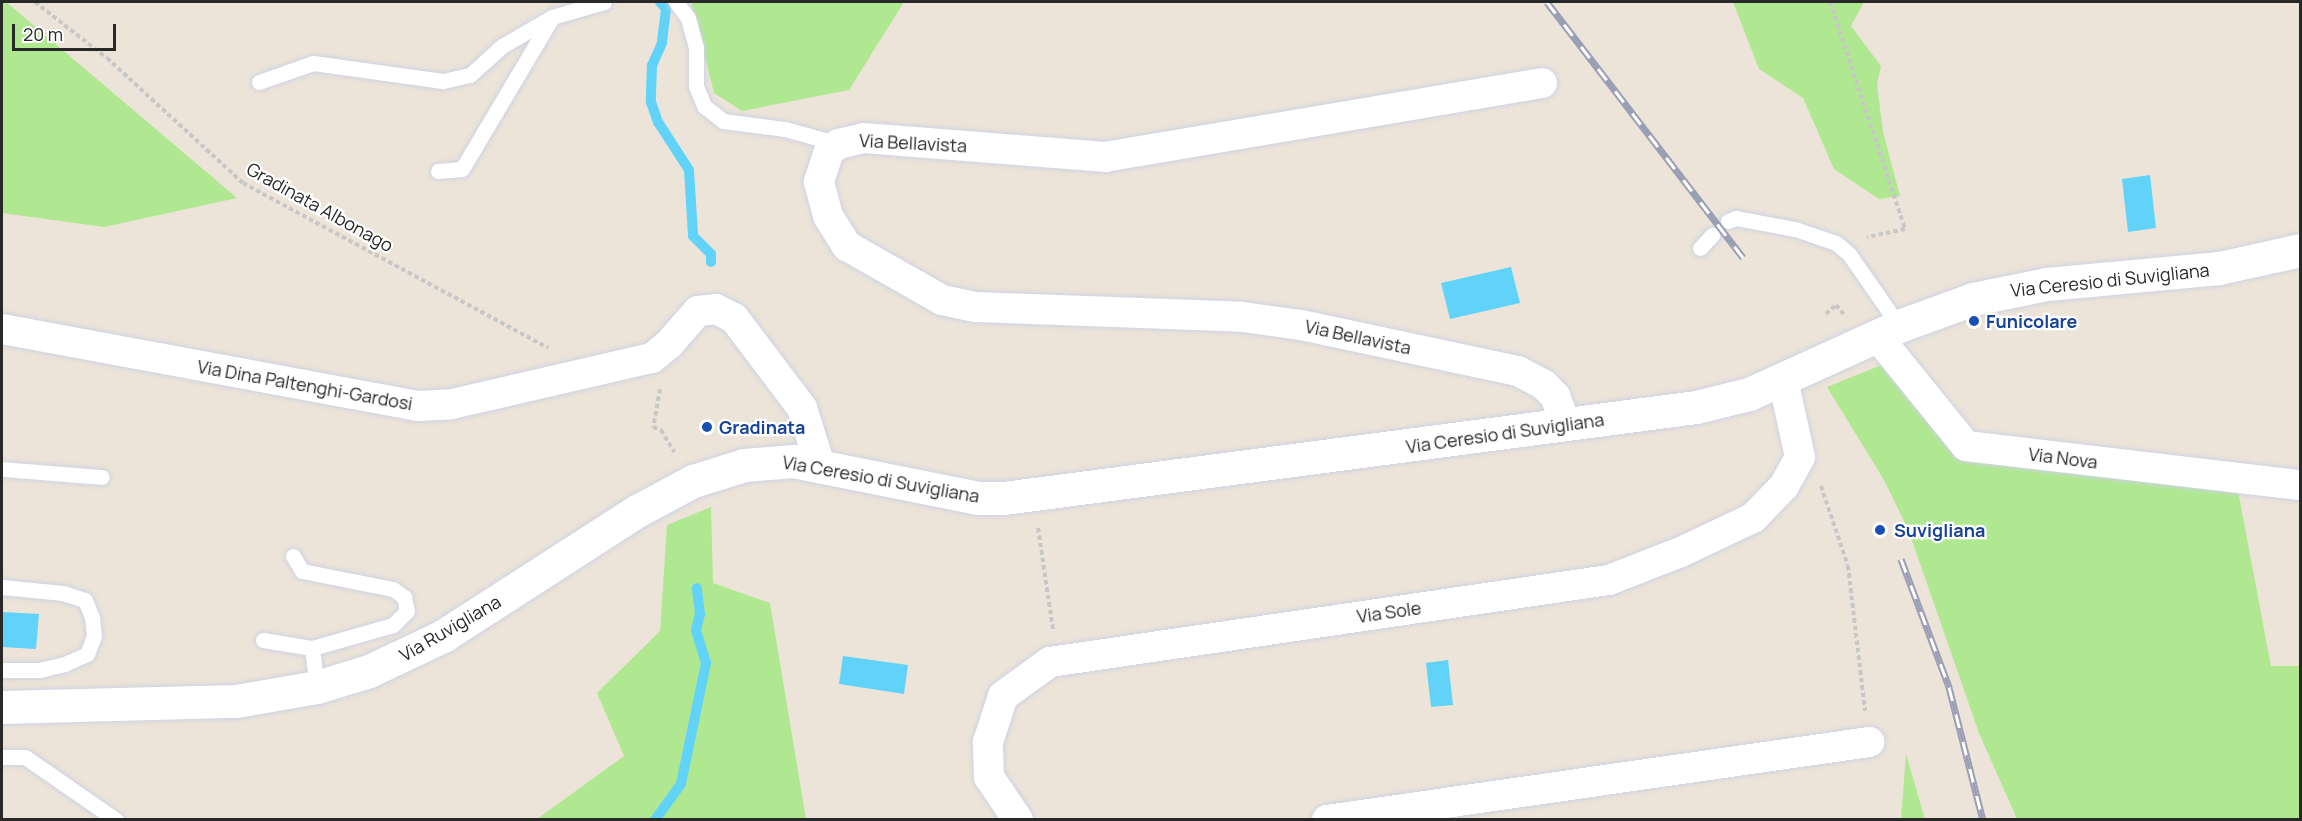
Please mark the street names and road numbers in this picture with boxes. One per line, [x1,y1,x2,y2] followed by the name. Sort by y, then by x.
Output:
[859,129,967,157] street label: Via Bellavista
[243,158,397,256] street label: Gradinata Albonago
[2010,259,2210,301] street label: Via Ceresio di Suvigliana
[1303,315,1413,359] street label: Via Bellavista
[196,355,414,415] street label: Via Dina Paltenghi-Gardosi
[1405,408,1605,458] street label: Via Ceresio di Suvigliana
[2027,443,2099,473] street label: Via Nova
[781,451,981,507] street label: Via Ceresio di Suvigliana
[395,590,505,666] street label: Via Ruvigliana
[1355,597,1423,627] street label: Via Sole

